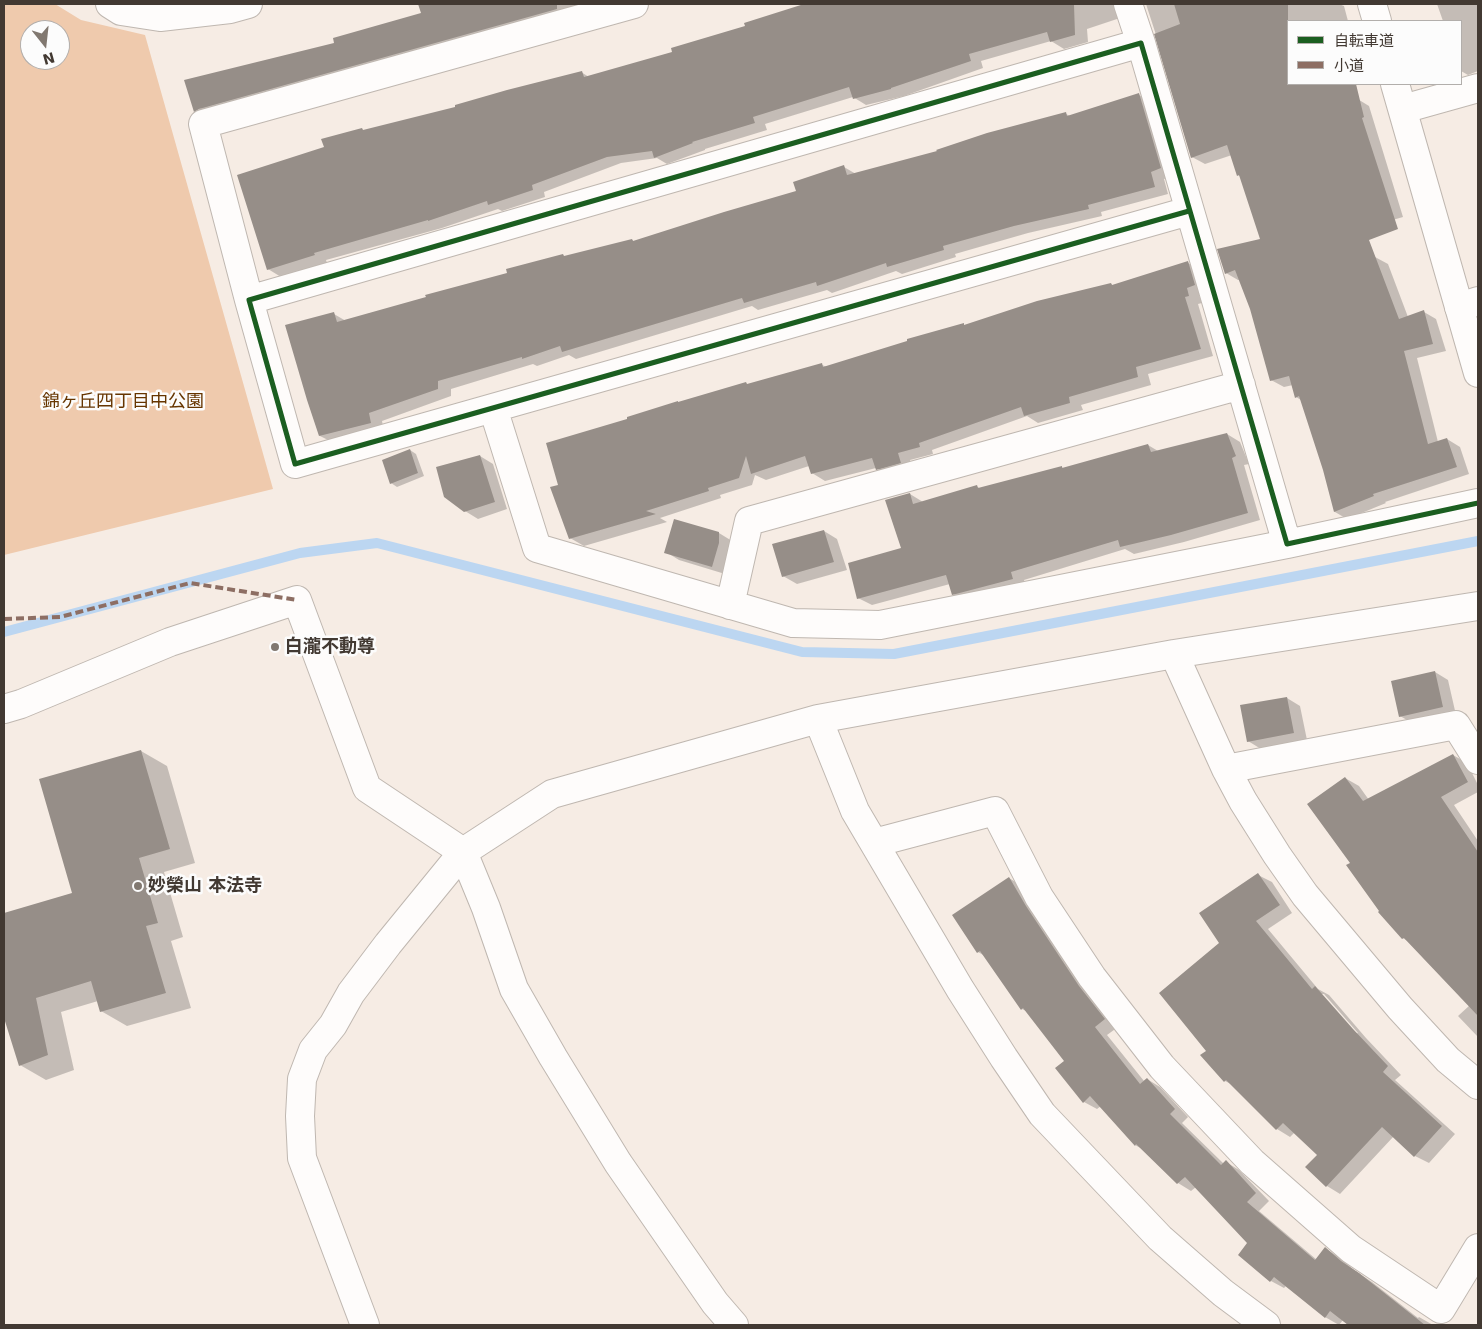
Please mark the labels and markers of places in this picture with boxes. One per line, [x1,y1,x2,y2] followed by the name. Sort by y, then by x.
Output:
[285,636,375,658] place label: 白瀧不動尊
[269,641,281,653] marker: 白瀧不動尊
[148,875,262,897] place label: 妙榮山 本法寺
[132,880,144,892] marker: 妙榮山 本法寺

